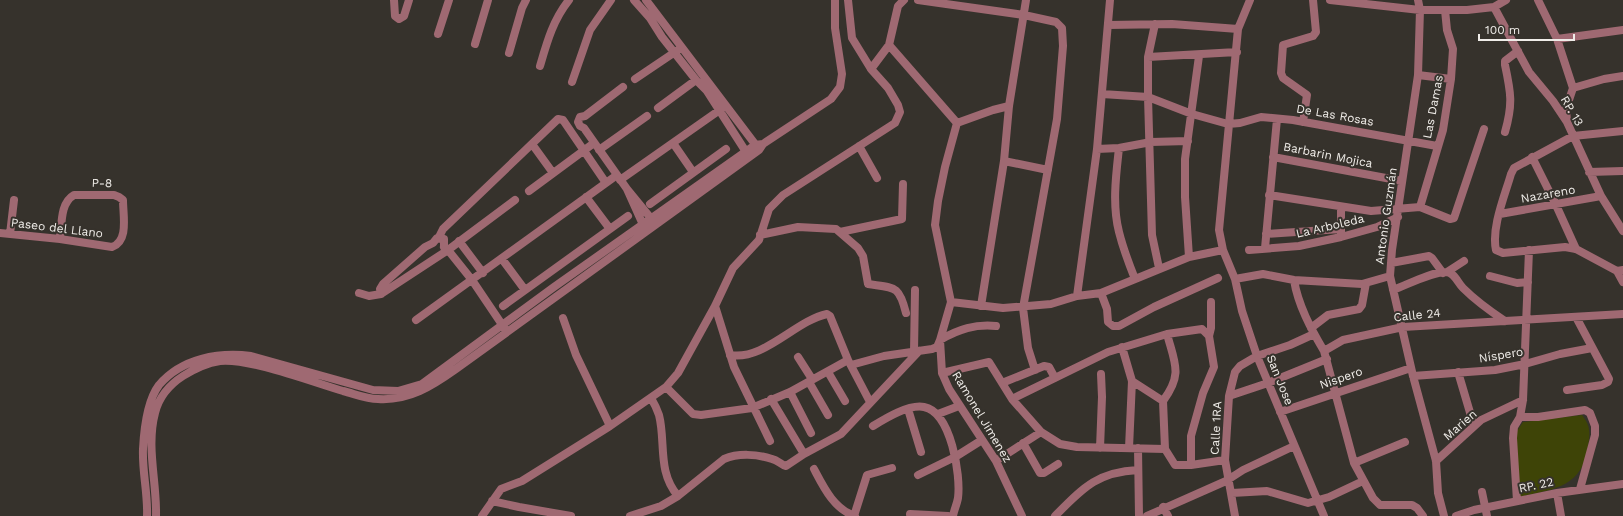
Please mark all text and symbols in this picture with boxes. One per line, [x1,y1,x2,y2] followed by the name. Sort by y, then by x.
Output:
[1479,16,1574,42] scale bar
[1485,23,1520,37] text: 100 m
[1420,74,1446,140] street label: Las Damas
[1558,93,1586,129] street label: RP. 13
[1295,101,1375,129] street label: De Las Rosas
[1282,139,1374,171] street label: Barbarin Mojica
[1372,167,1400,265] street label: Antonio Guzmán
[91,176,113,190] street label: P-8
[1520,182,1576,206] street label: Nazareno
[1294,211,1366,241] street label: La Arboleda
[10,215,104,241] street label: Paseo del Llano
[1393,306,1441,324] street label: Calle 24
[1478,345,1524,365] street label: Níspero
[1264,353,1296,407] street label: San Jose
[1318,364,1364,392] street label: Nispero
[949,369,1015,465] street label: Ramonel Jimenez
[1208,401,1224,455] street label: Calle 1RA
[1441,407,1479,443] street label: Marien
[1517,474,1555,496] street label: RP. 22

